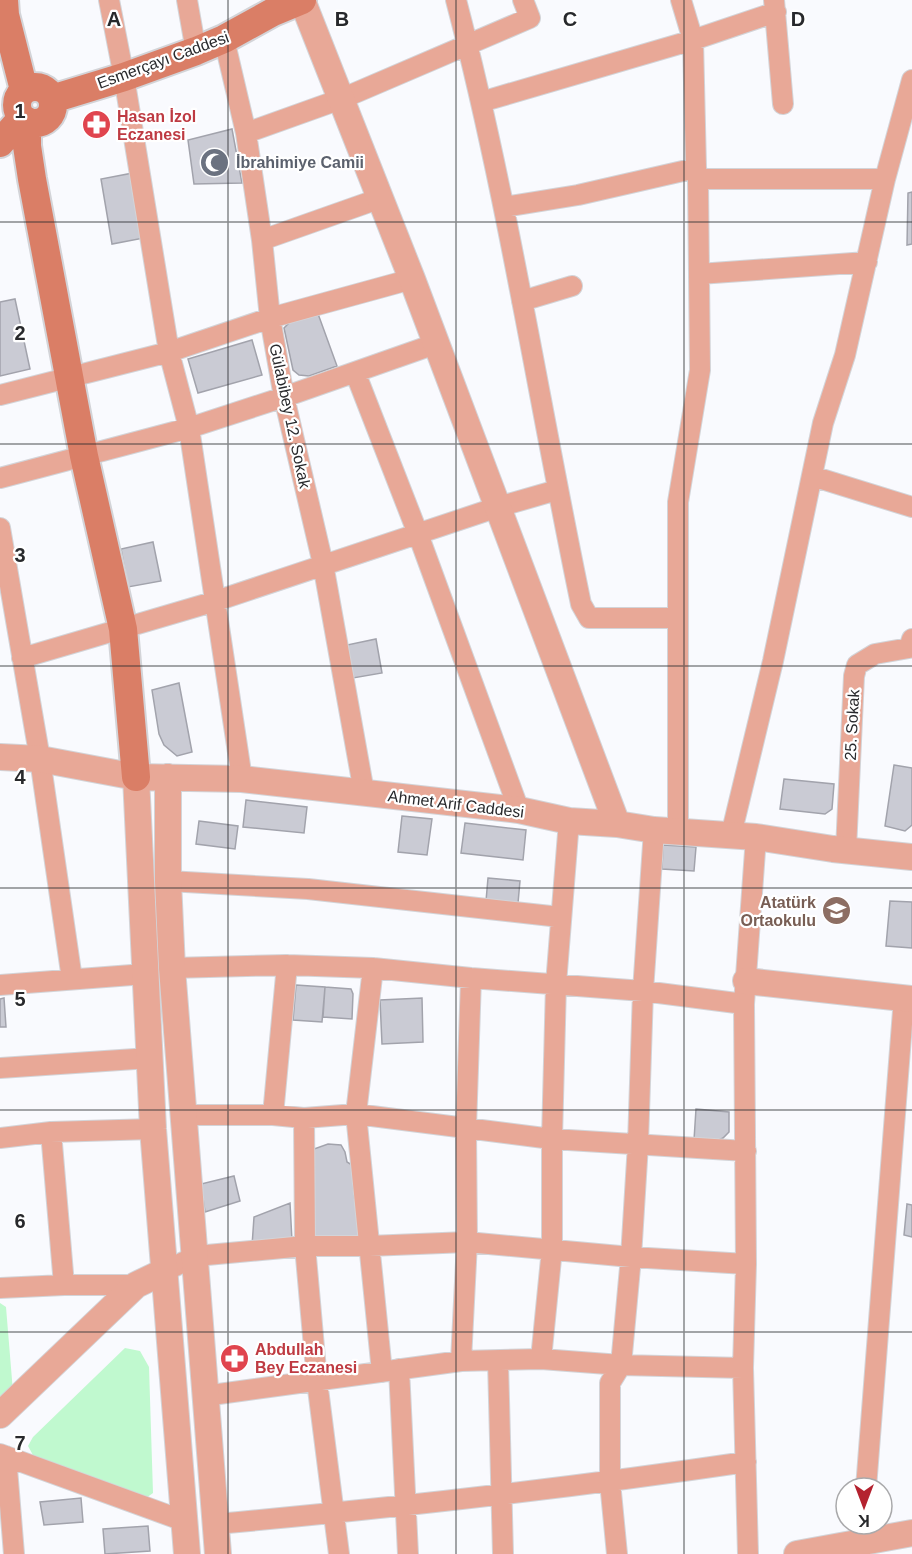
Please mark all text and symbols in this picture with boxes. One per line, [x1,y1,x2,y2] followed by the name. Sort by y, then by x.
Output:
[107,8,121,30] text: A
[335,8,349,30] text: B
[563,8,577,30] text: C
[791,8,805,30] text: D
[95,28,231,92] street label: Esmerçayı Caddesi
[14,100,26,122] text: 1
[117,108,196,143] place label: Hasan İzol Eczanesi
[80,109,112,141] pharmacy icon: Hasan İzol Eczanesi
[199,146,231,178] mosque icon: İbrahimiye Camii
[236,154,364,171] place label: İbrahimiye Camii
[14,322,26,344] text: 2
[266,342,314,491] street label: Gülabibey 12. Sokak
[14,544,26,566] text: 3
[842,688,862,761] street label: 25. Sokak
[14,766,26,788] text: 4
[387,787,525,821] street label: Ahmet Arif Caddesi
[740,894,816,929] place label: Atatürk Ortaokulu
[821,895,853,927] school or university icon: Atatürk Ortaokulu
[14,988,26,1010] text: 5
[14,1210,26,1232] text: 6
[255,1341,357,1376] place label: Abdullah Bey Eczanesi
[218,1342,250,1374] pharmacy icon: Abdullah Bey Eczanesi
[14,1432,26,1454] text: 7
[834,1476,894,1536] north arrow
[858,1512,870,1529] text: K

